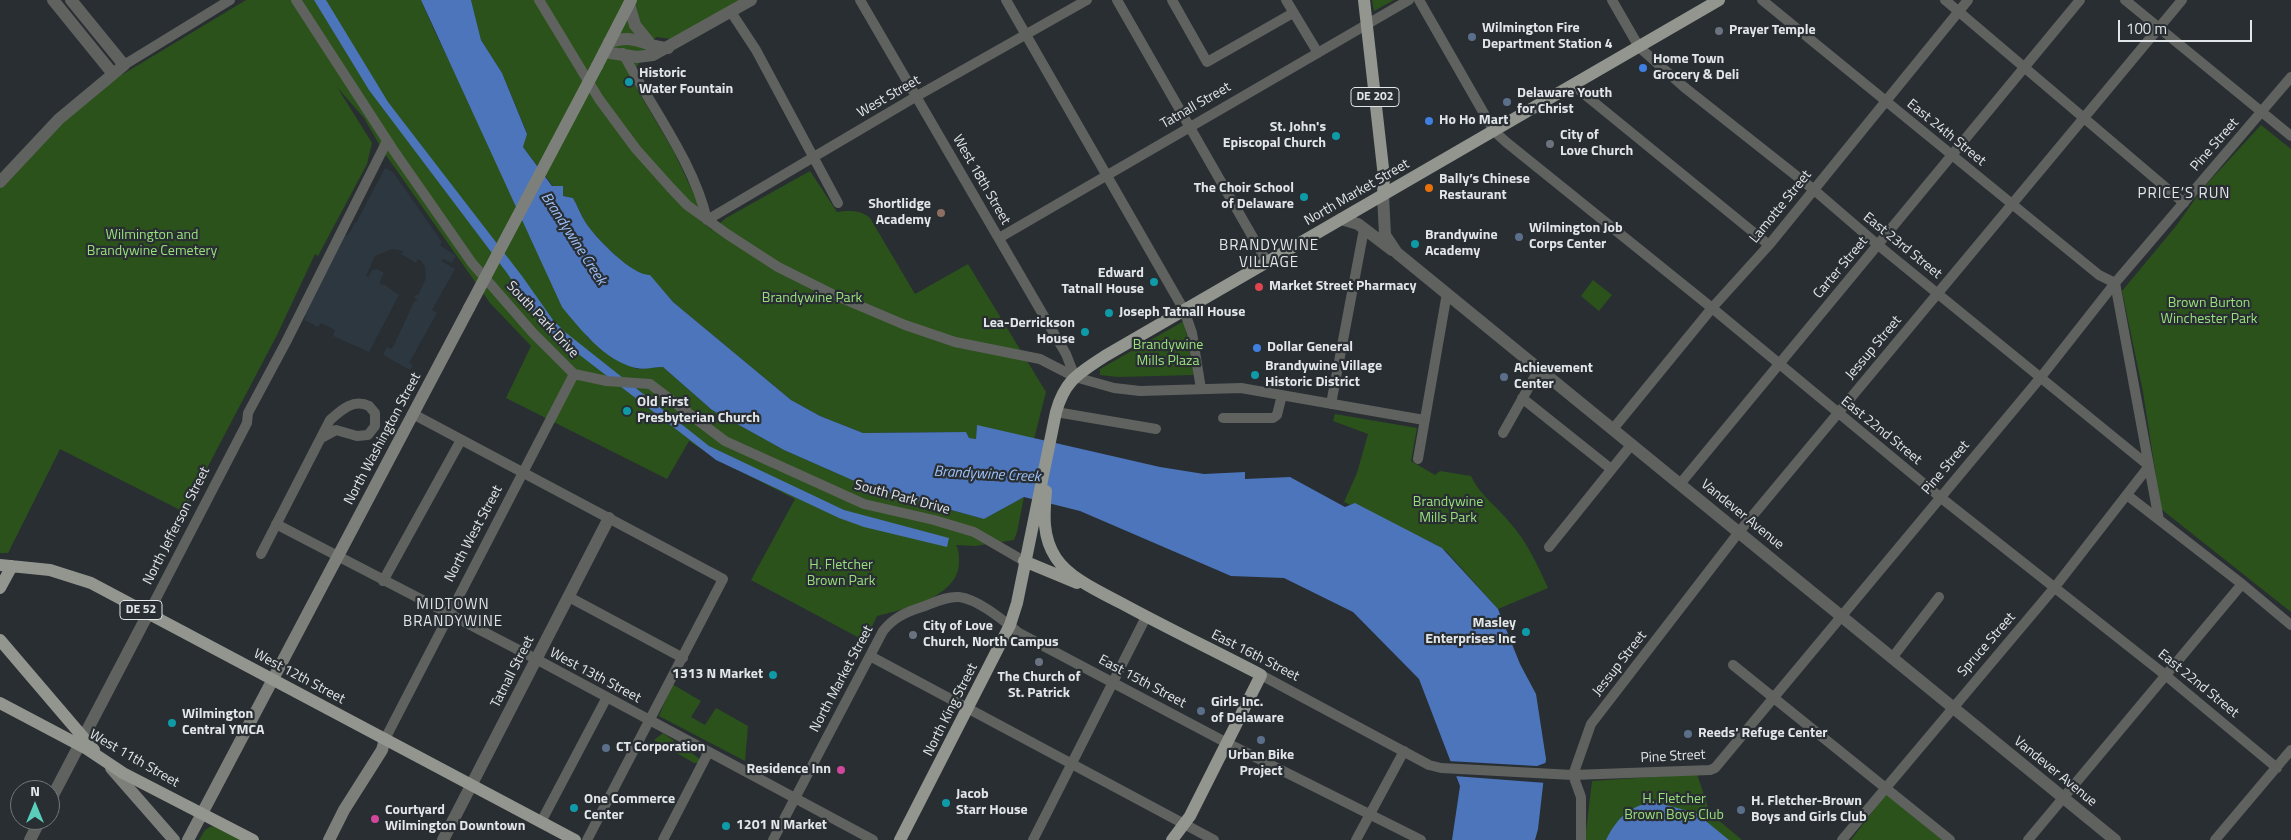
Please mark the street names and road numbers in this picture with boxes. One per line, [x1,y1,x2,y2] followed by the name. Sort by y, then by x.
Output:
[855,72,923,122] street label: West Street
[1158,79,1234,133] street label: Tatnall Street
[1351,88,1399,106] road number: DE 202
[1903,96,1989,170] street label: East 24th Street
[2187,115,2243,175] street label: Pine Street
[948,132,1014,228] street label: West 18th Street
[1302,156,1412,230] street label: North Market Street
[1747,167,1815,247] street label: Lamotte Street
[1859,209,1945,283] street label: East 23rd Street
[1810,234,1872,302] street label: Carter Street
[502,278,582,362] street label: South Park Drive
[1842,313,1906,383] street label: Jessup Street
[341,370,425,508] street label: North Washington Street
[1837,393,1925,469] street label: East 22nd Street
[1919,438,1973,498] street label: Pine Street
[140,464,214,588] street label: North Jefferson Street
[1697,476,1787,554] street label: Vandever Avenue
[852,477,952,519] street label: South Park Drive
[441,483,507,585] street label: North West Street
[120,600,162,620] road number: DE 52
[1955,609,2019,681] street label: Spruce Street
[807,623,877,735] street label: North Market Street
[1208,627,1302,685] street label: East 16th Street
[1589,628,1651,700] street label: Jessup Street
[488,633,538,711] street label: Tatnall Street
[546,645,644,707] street label: West 13th Street
[250,646,348,708] street label: West 12th Street
[2154,646,2242,722] street label: East 22nd Street
[1095,652,1189,712] street label: East 15th Street
[920,661,982,759] street label: North King Street
[86,726,182,792] street label: West 11th Street
[2010,733,2100,811] street label: Vandever Avenue
[1640,747,1706,767] street label: Pine Street

